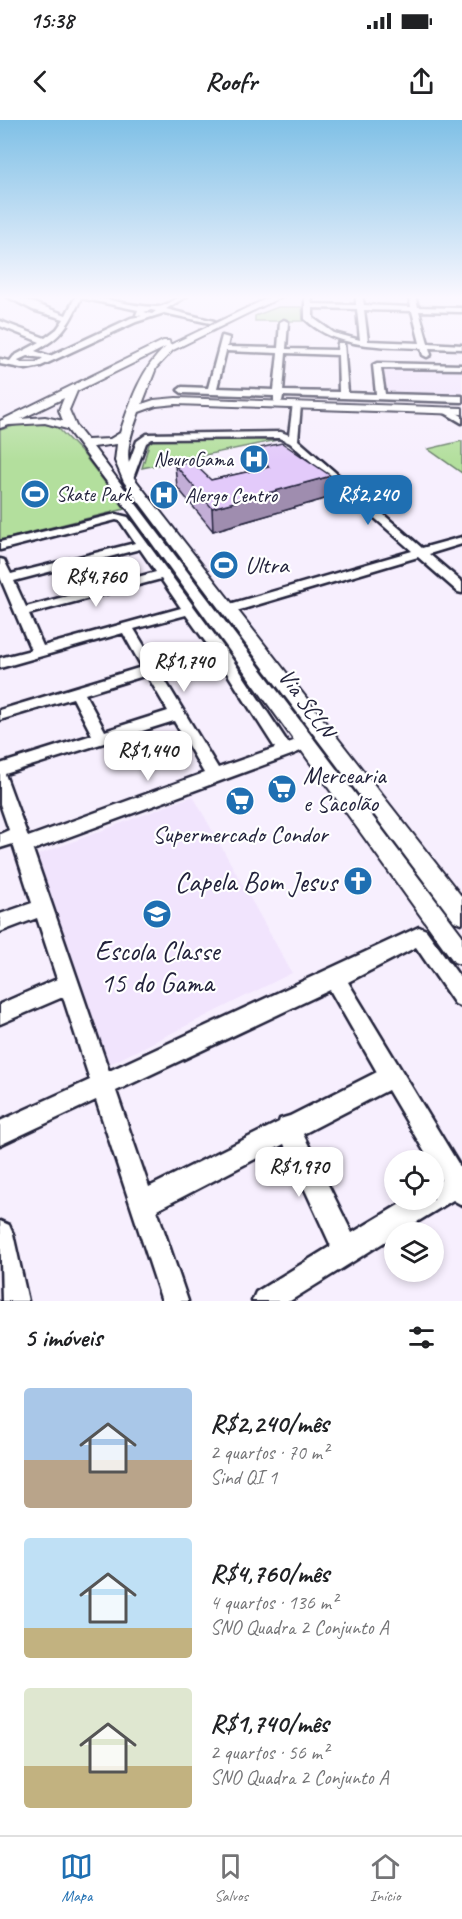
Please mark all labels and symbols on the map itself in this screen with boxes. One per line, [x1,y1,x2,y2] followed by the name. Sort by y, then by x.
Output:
[238,443,270,475] hospital icon: NeuroGama
[154,447,235,472] place label: NeuroGama
[313,475,423,526] pin: R$2,240
[19,478,51,510] sports icon: Skate Park
[148,479,180,511] hospital icon: Alergo Centro
[56,482,133,507] place label: Skate Park
[185,483,278,508] place label: Alergo Centro
[208,549,240,581] sports icon: Ultra
[245,550,290,580] place label: Ultra
[41,557,151,608] pin: R$4,760
[129,642,239,693] pin: R$1,740
[272,663,344,746] street label: Via SCLN
[93,731,203,782] pin: R$1,440
[303,760,387,818] place label: Mercearia e Sacolão
[266,773,298,805] supermarket icon: Mercearia e Sacolão
[224,785,256,817] supermarket icon: Supermercado Condor
[152,819,330,849] place label: Supermercado Condor
[175,864,339,899] place label: Capela Bom Jesus
[342,865,374,897] church icon: Capela Bom Jesus
[141,898,173,930] school or university icon: Escola Classe 15 do Gama
[95,933,221,1000] place label: Escola Classe 15 do Gama
[244,1147,354,1198] pin: R$1,970

